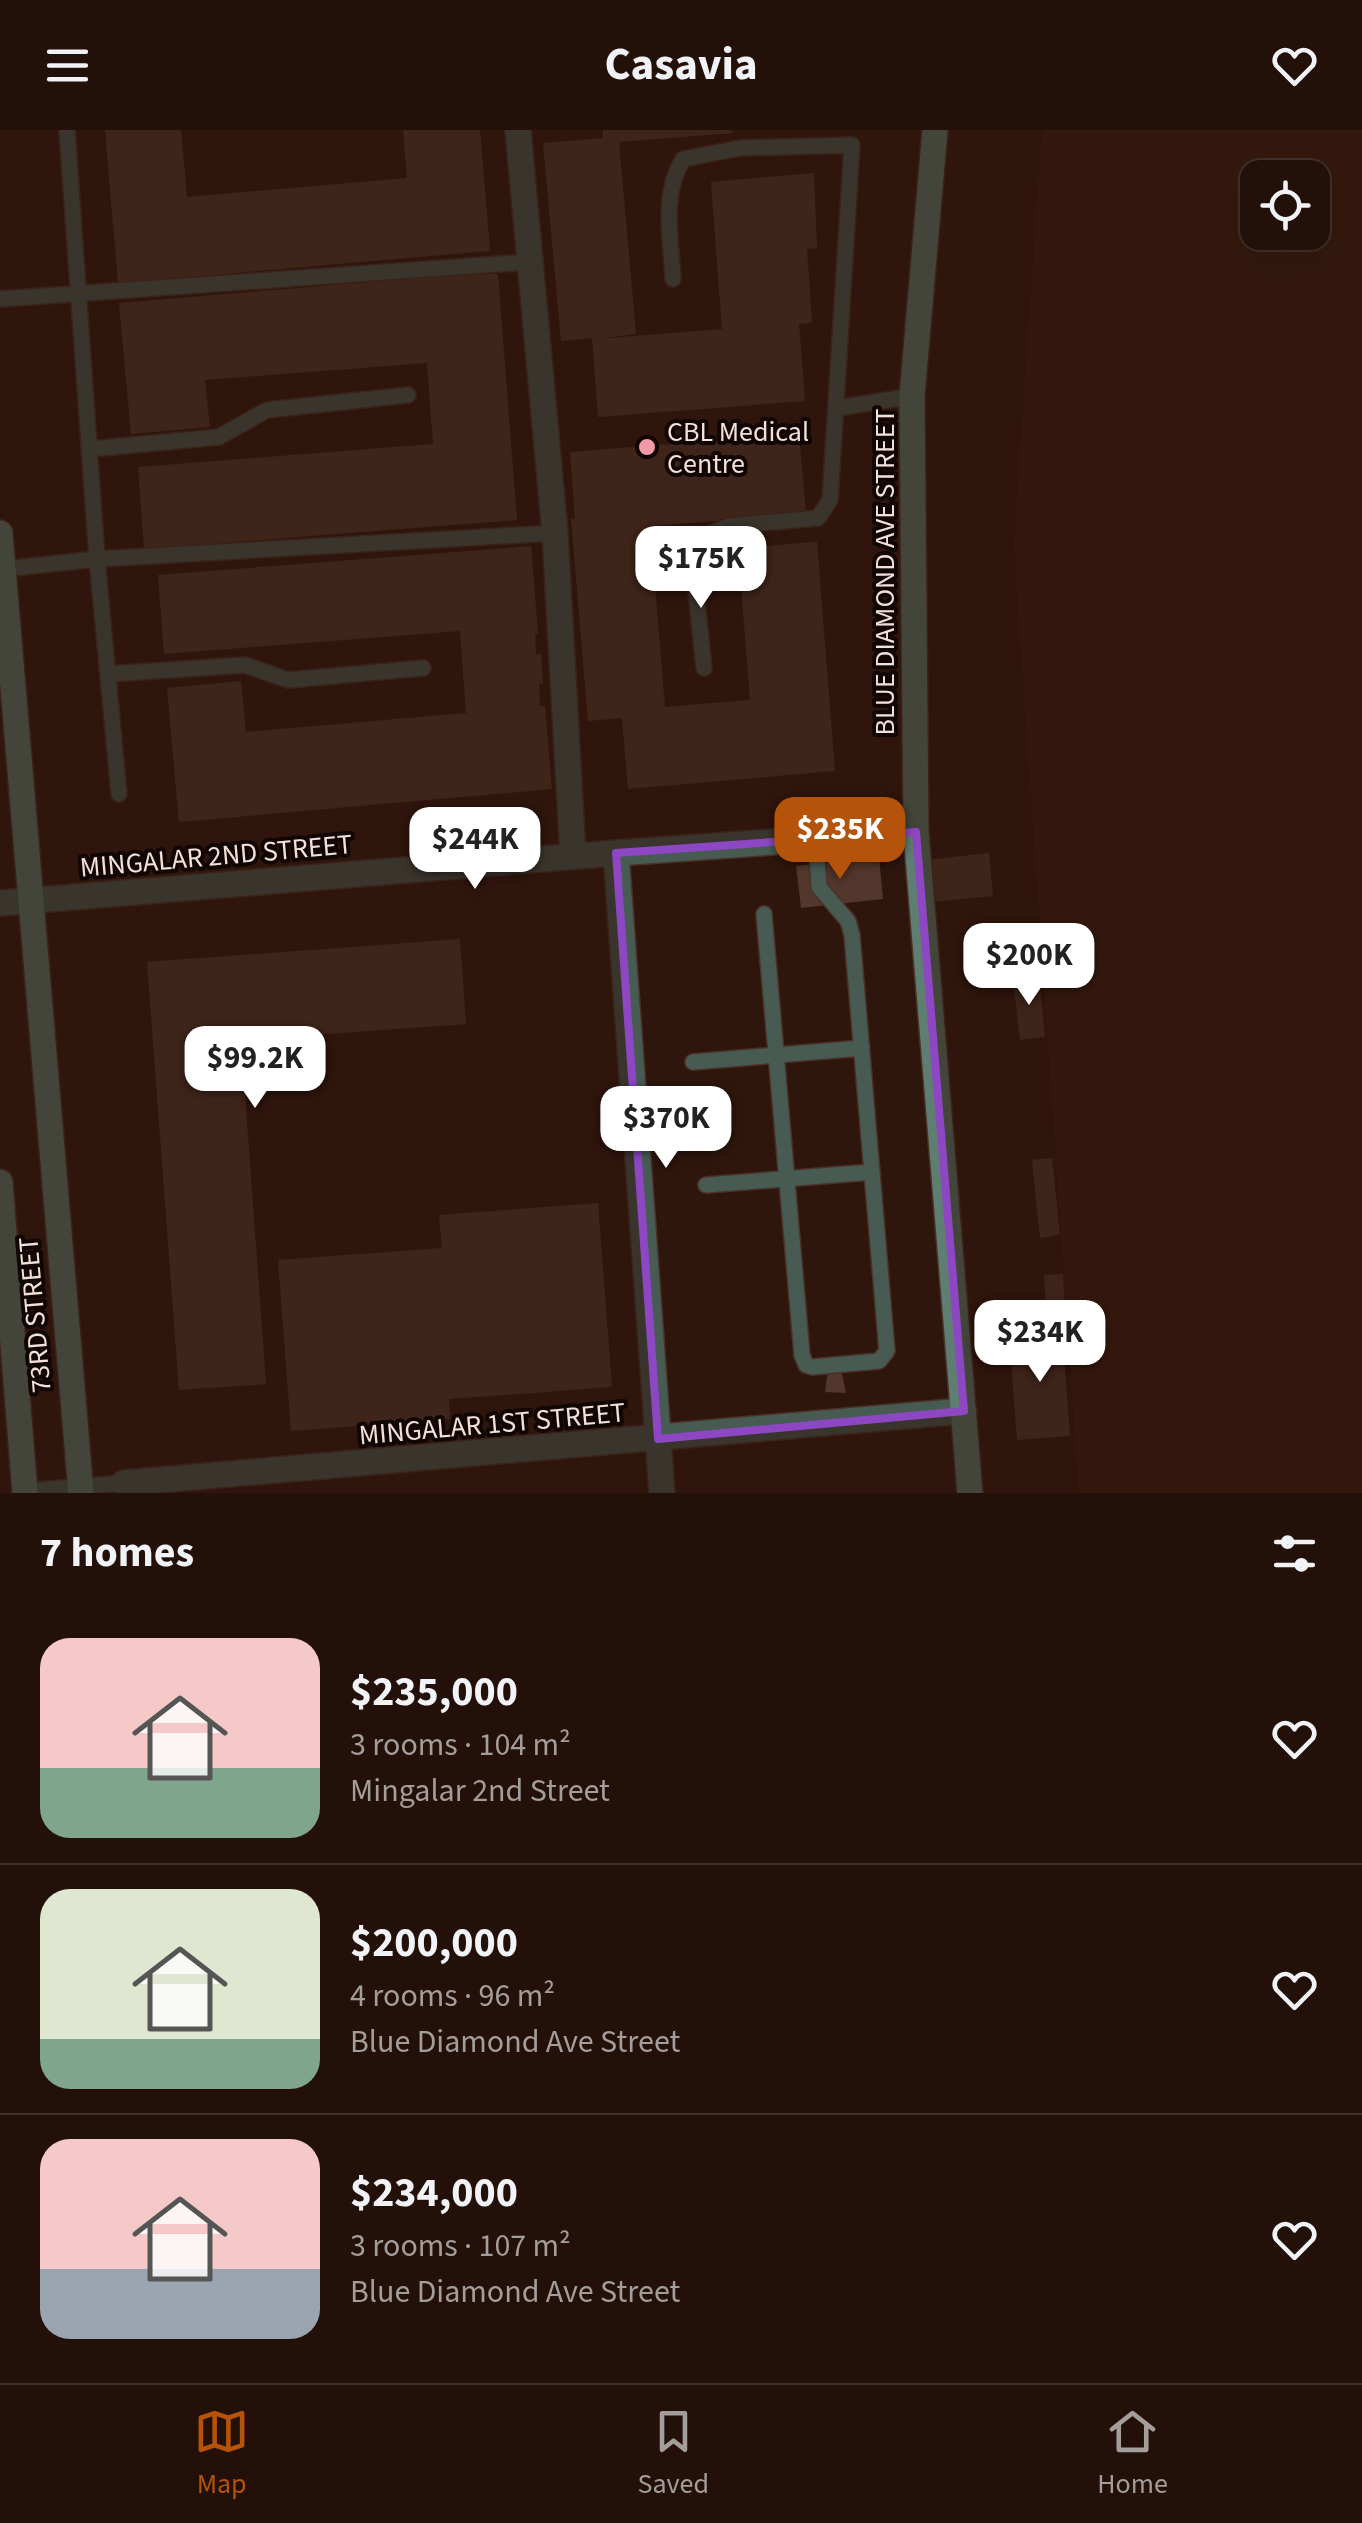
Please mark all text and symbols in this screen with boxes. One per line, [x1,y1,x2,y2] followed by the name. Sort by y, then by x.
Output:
[604,33,758,97] text: Casavia
[40,38,95,93] icon: menu
[1267,38,1322,93] icon: heart
[1240,160,1330,250] map controls
[1240,160,1330,250] button: locate
[865,409,905,735] street label: BLUE DIAMOND AVE STREET
[667,412,809,484] place label: CBL Medical Centre
[636,436,658,458] marker: CBL Medical Centre
[631,526,771,611] pin: $175K
[657,535,745,581] text: $175K
[770,797,910,882] pin: $235K
[796,806,884,852] text: $235K
[405,807,545,892] pin: $244K
[431,816,519,862] text: $244K
[78,824,354,888] street label: MINGALAR 2ND STREET
[959,923,1099,1008] pin: $200K
[985,932,1073,978] text: $200K
[174,1026,336,1111] pin: $99.2K
[207,1035,303,1081] text: $99.2K
[596,1086,736,1171] pin: $370K
[622,1095,710,1141] text: $370K
[8,1235,62,1395] street label: 73RD STREET
[970,1300,1110,1385] pin: $234K
[996,1309,1084,1355] text: $234K
[357,1392,627,1456] street label: MINGALAR 1ST STREET
[40,1523,194,1583] text: 7 homes
[1267,1526,1322,1581] icon: filters
[350,1662,518,1722] text: $235,000
[120,1678,240,1798] icon: home
[1267,1711,1322,1766] icon: heart
[350,1722,571,1768] text: 3 rooms · 104 m²
[350,1768,610,1814] text: Mingalar 2nd Street
[350,1913,518,1973] text: $200,000
[120,1929,240,2049] icon: home
[1267,1962,1322,2017] icon: heart
[350,1973,555,2019] text: 4 rooms · 96 m²
[350,2019,680,2065] text: Blue Diamond Ave Street
[350,2163,518,2223] text: $234,000
[120,2179,240,2299] icon: home
[1267,2212,1322,2267] icon: heart
[350,2223,571,2269] text: 3 rooms · 107 m²
[350,2269,680,2315] text: Blue Diamond Ave Street
[194,2404,249,2504] tab: Map
[637,2404,709,2504] tab: Saved
[1097,2404,1168,2504] tab: Home

